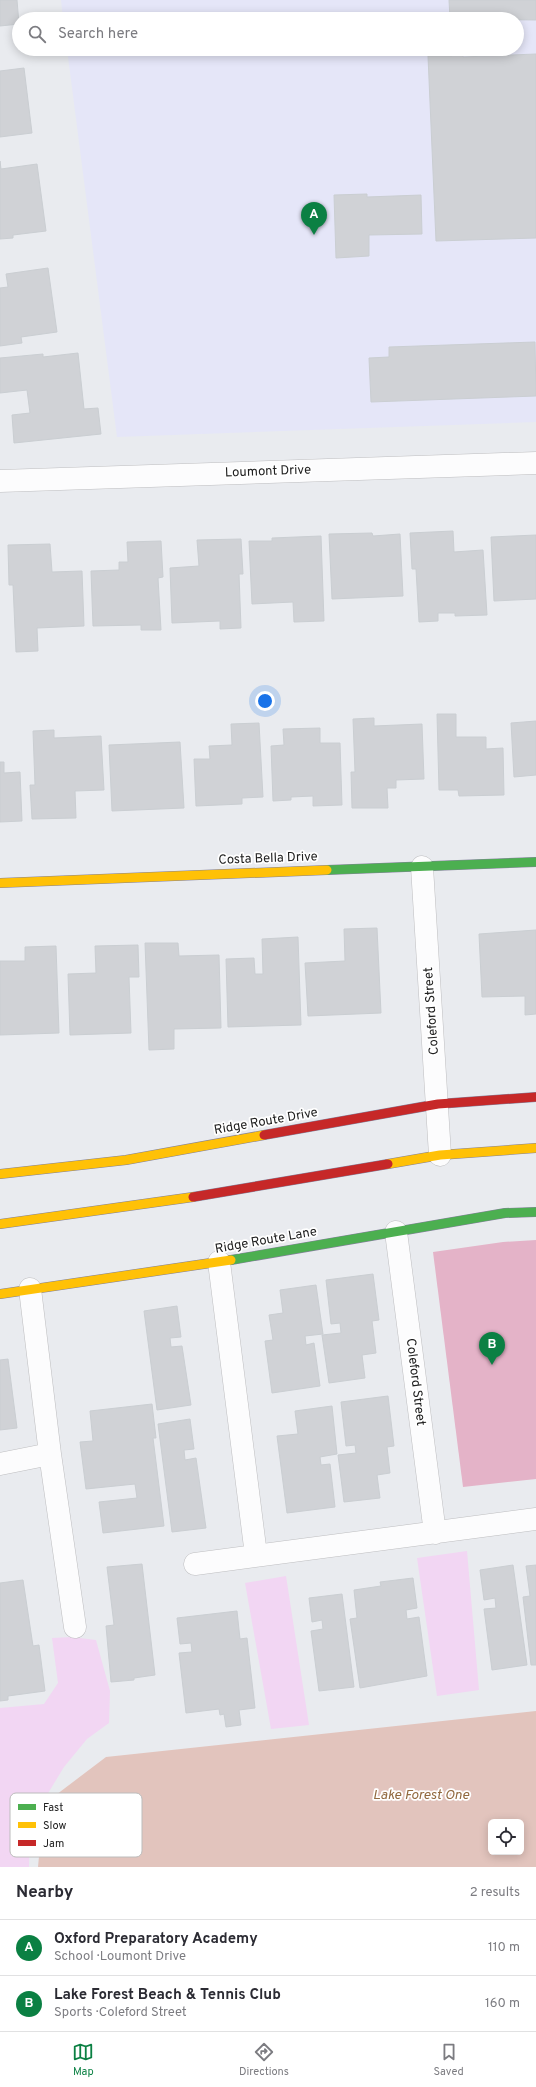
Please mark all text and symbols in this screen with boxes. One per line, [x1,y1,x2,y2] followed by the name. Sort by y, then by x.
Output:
[12,12,524,56] search box
[26,23,48,45] icon: search
[58,25,138,44] text: Search here
[301,202,327,235] pin: A
[225,463,311,481] street label: Loumont Drive
[255,691,275,711] your location
[218,849,318,869] street label: Costa Bella Drive
[421,966,443,1055] street label: Coleford Street
[213,1105,319,1139] street label: Ridge Route Drive
[214,1224,318,1258] street label: Ridge Route Lane
[479,1332,505,1365] pin: B
[402,1337,428,1427] street label: Coleford Street
[373,1787,470,1804] water label: Lake Forest One
[10,1793,142,1857] legend
[43,1801,63,1815] text: Fast
[43,1819,66,1833] text: Slow
[488,1819,524,1855] map controls
[488,1819,524,1855] button: locate
[43,1837,64,1851] text: Jam
[16,1882,73,1904] text: Nearby
[470,1885,520,1901] text: 2 results
[54,1930,258,1949] text: Oxford Preparatory Academy
[24,1940,34,1956] text: A
[488,1940,520,1956] text: 110 m
[54,1949,186,1965] text: School · Loumont Drive
[54,1986,281,2005] text: Lake Forest Beach & Tennis Club
[25,1996,33,2012] text: B
[485,1996,520,2012] text: 160 m
[54,2005,187,2021] text: Sports · Coleford Street
[72,2041,94,2079] tab: Map
[239,2041,289,2079] tab: Directions
[433,2041,464,2079] tab: Saved

